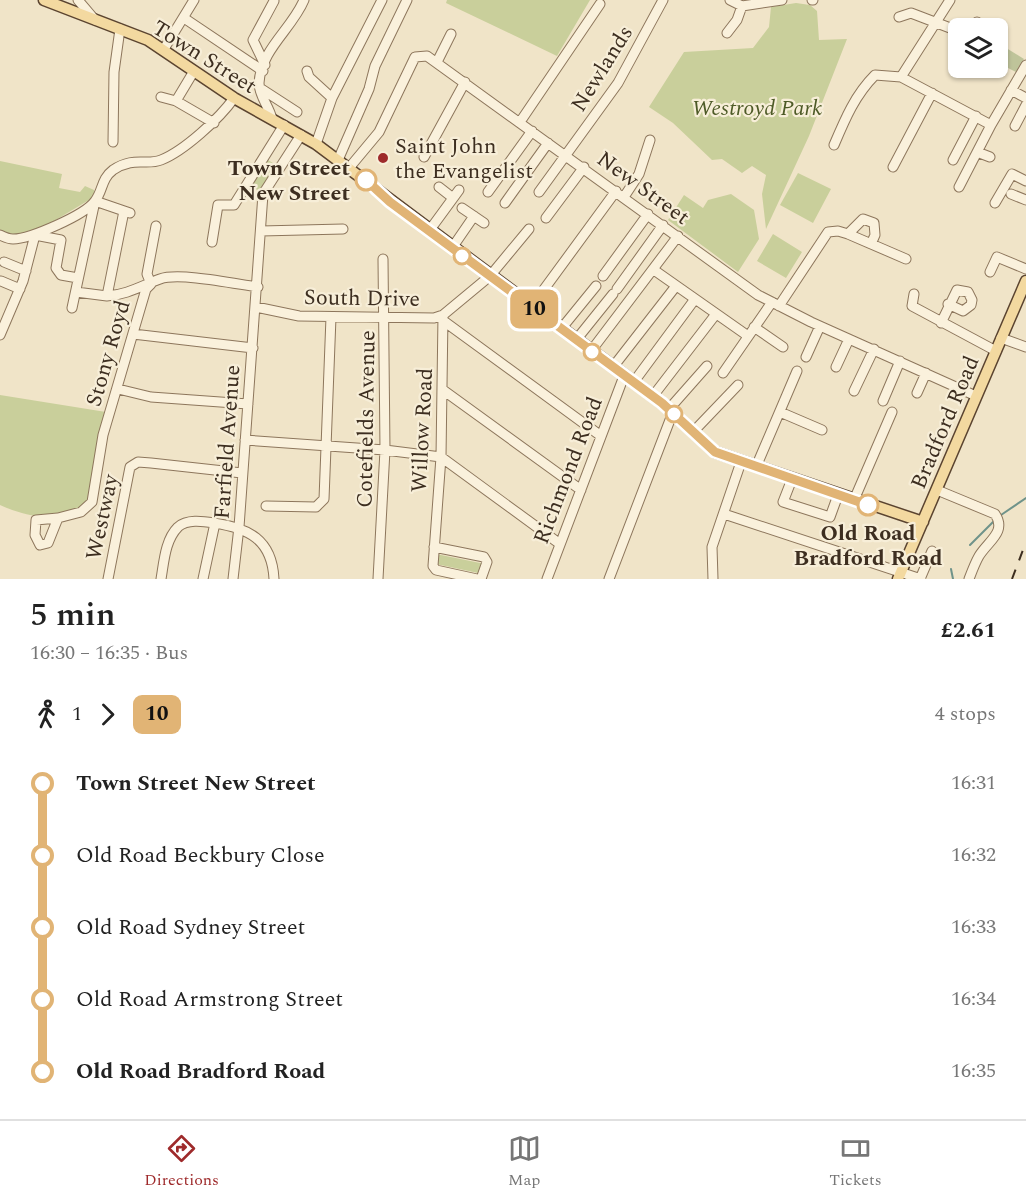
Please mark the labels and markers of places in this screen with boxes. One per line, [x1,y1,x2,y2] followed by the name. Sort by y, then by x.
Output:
[395,130,533,188] place label: Saint John the Evangelist
[376,151,390,165] marker: Saint John the Evangelist
[227,152,350,210] place label: Town Street New Street
[355,169,377,191] marker: Town Street New Street
[453,247,471,265] unlabelled marker
[583,343,601,361] unlabelled marker
[665,405,683,423] unlabelled marker
[857,494,879,516] marker: Old Road Bradford Road
[794,517,943,575] place label: Old Road Bradford Road

